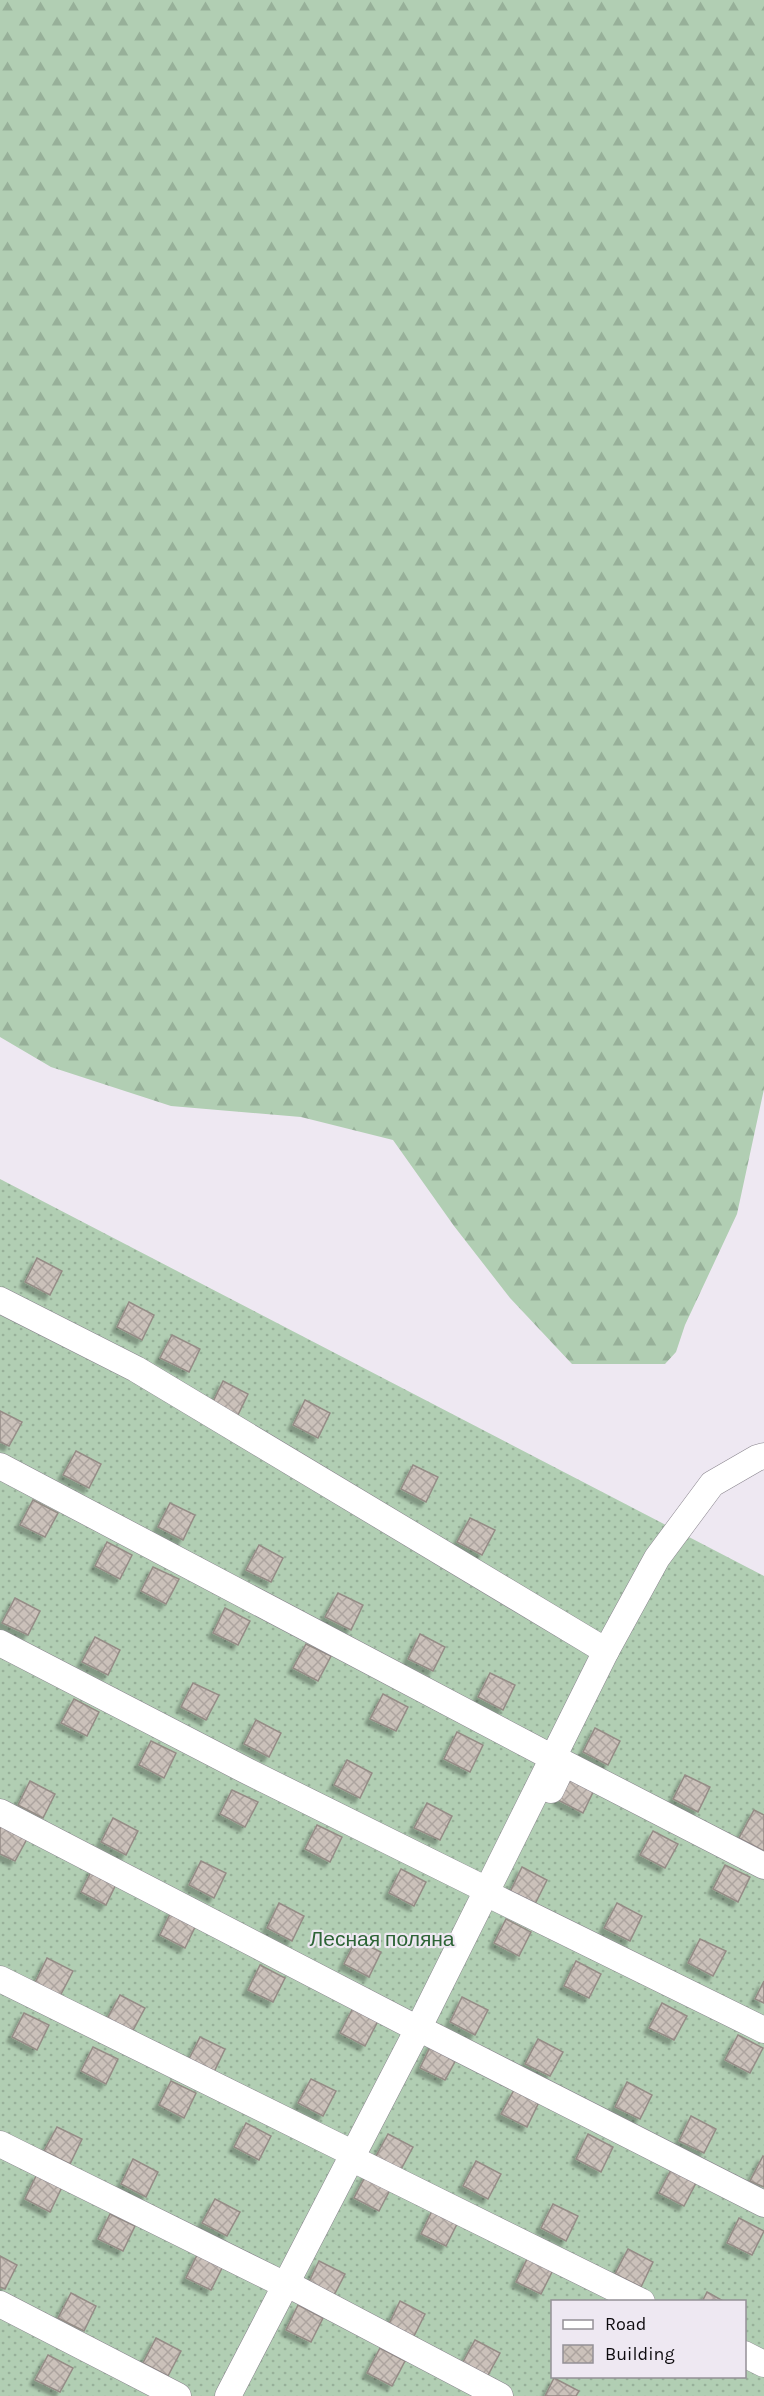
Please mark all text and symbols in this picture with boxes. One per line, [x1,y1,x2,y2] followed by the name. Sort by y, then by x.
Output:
[309,1927,455,1951] park label: Лесная поляна
[551,2300,746,2378] legend
[605,2313,646,2335] text: Road
[605,2343,675,2365] text: Building

